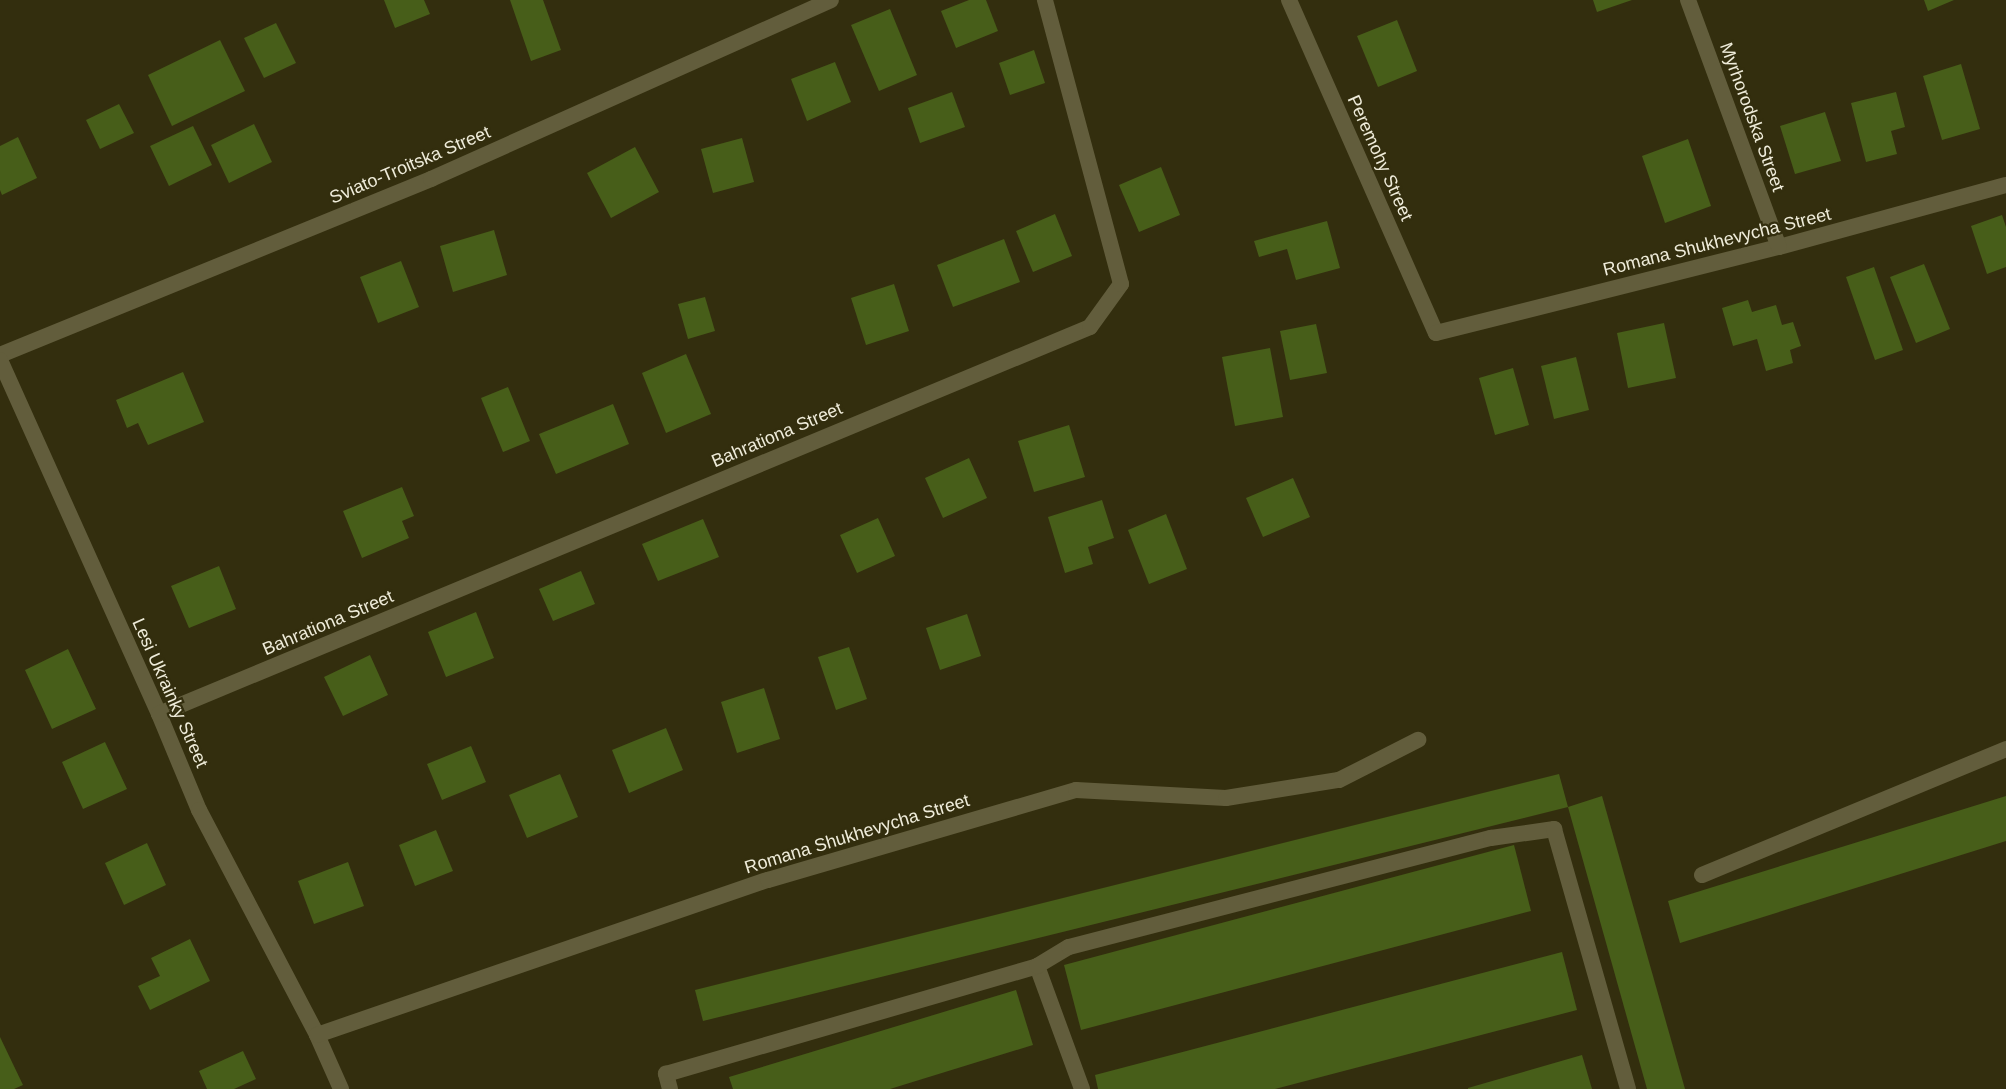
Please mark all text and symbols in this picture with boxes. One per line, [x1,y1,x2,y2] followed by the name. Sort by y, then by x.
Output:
[1715,40,1789,194] street label: Myrhorodska Street
[1343,92,1417,224] street label: Peremohy Street
[326,121,494,209] street label: Sviato-Troitska Street
[1601,203,1833,281] street label: Romana Shukhevycha Street
[708,398,846,472] street label: Bahrationa Street
[259,586,397,660] street label: Bahrationa Street
[127,615,213,771] street label: Lesi Ukrainky Street
[742,789,972,879] street label: Romana Shukhevycha Street

